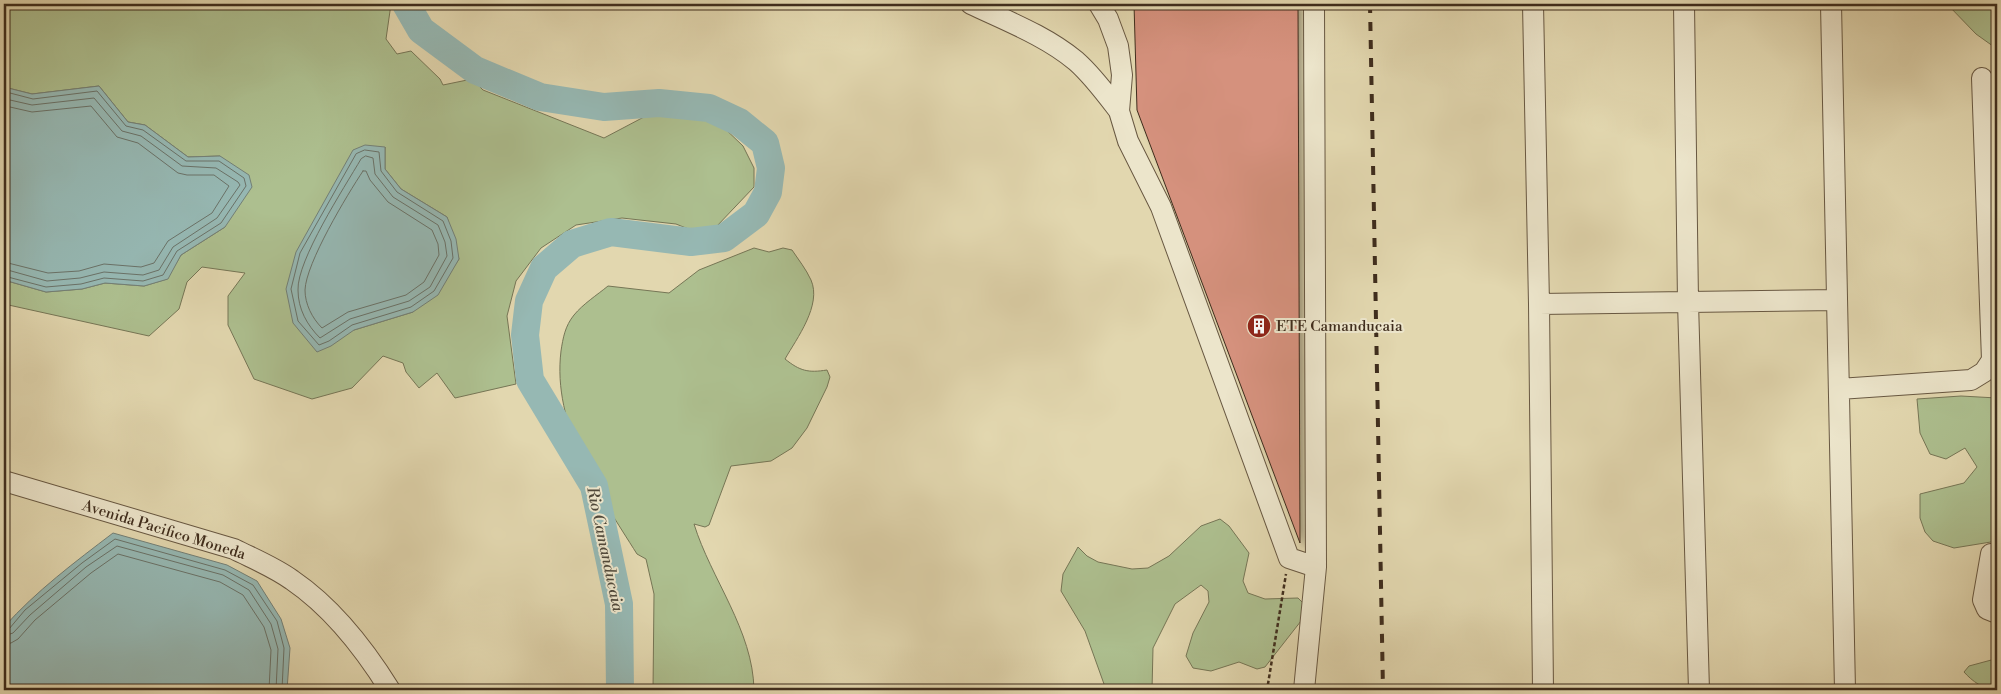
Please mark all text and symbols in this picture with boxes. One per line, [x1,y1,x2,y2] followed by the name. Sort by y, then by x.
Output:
[1246,313,1272,339] building icon: ETE Camanducaia
[1276,317,1403,336] place label: ETE Camanducaia
[582,484,628,613] water label: Rio Camanducaia
[79,496,248,564] street label: Avenida Pacifico Moneda

